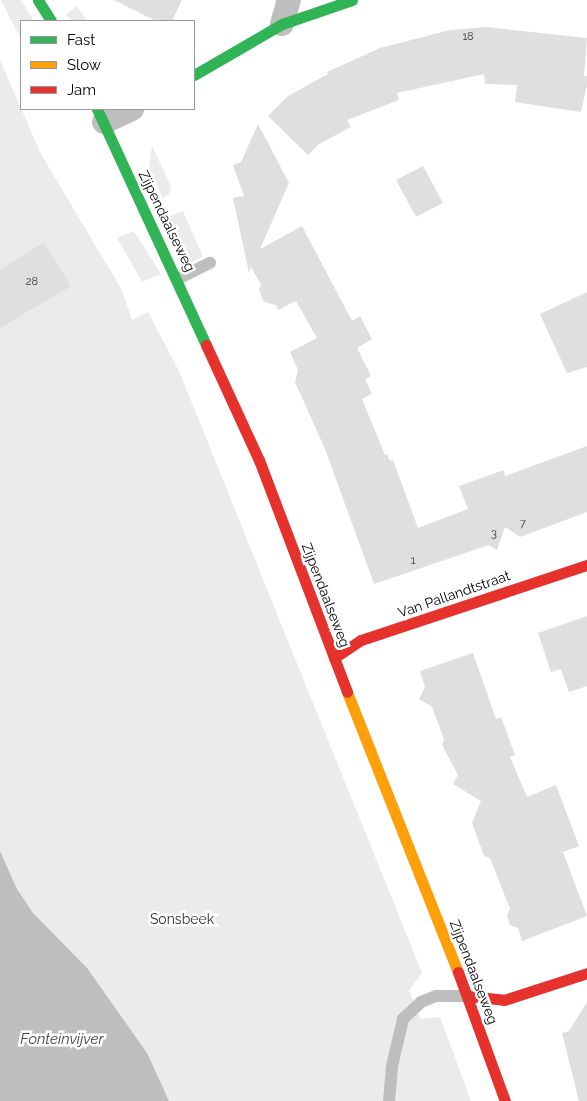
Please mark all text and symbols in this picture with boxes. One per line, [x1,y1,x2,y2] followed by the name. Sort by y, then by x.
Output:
[20,20,195,110] legend
[462,30,474,44] house number: 18
[67,31,95,49] text: Fast
[67,56,101,74] text: Slow
[67,81,96,99] text: Jam
[135,168,199,274] street label: Zijpendaalseweg
[26,275,38,289] house number: 28
[520,517,526,531] house number: 7
[491,527,497,541] house number: 3
[298,540,354,650] street label: Zijpendaalseweg
[411,554,415,568] house number: 1
[396,567,512,621] street label: Van Pallandtstraat
[150,911,214,927] park label: Sonsbeek
[446,917,502,1027] street label: Zijpendaalseweg
[20,1031,104,1049] water label: Fonteinvijver

